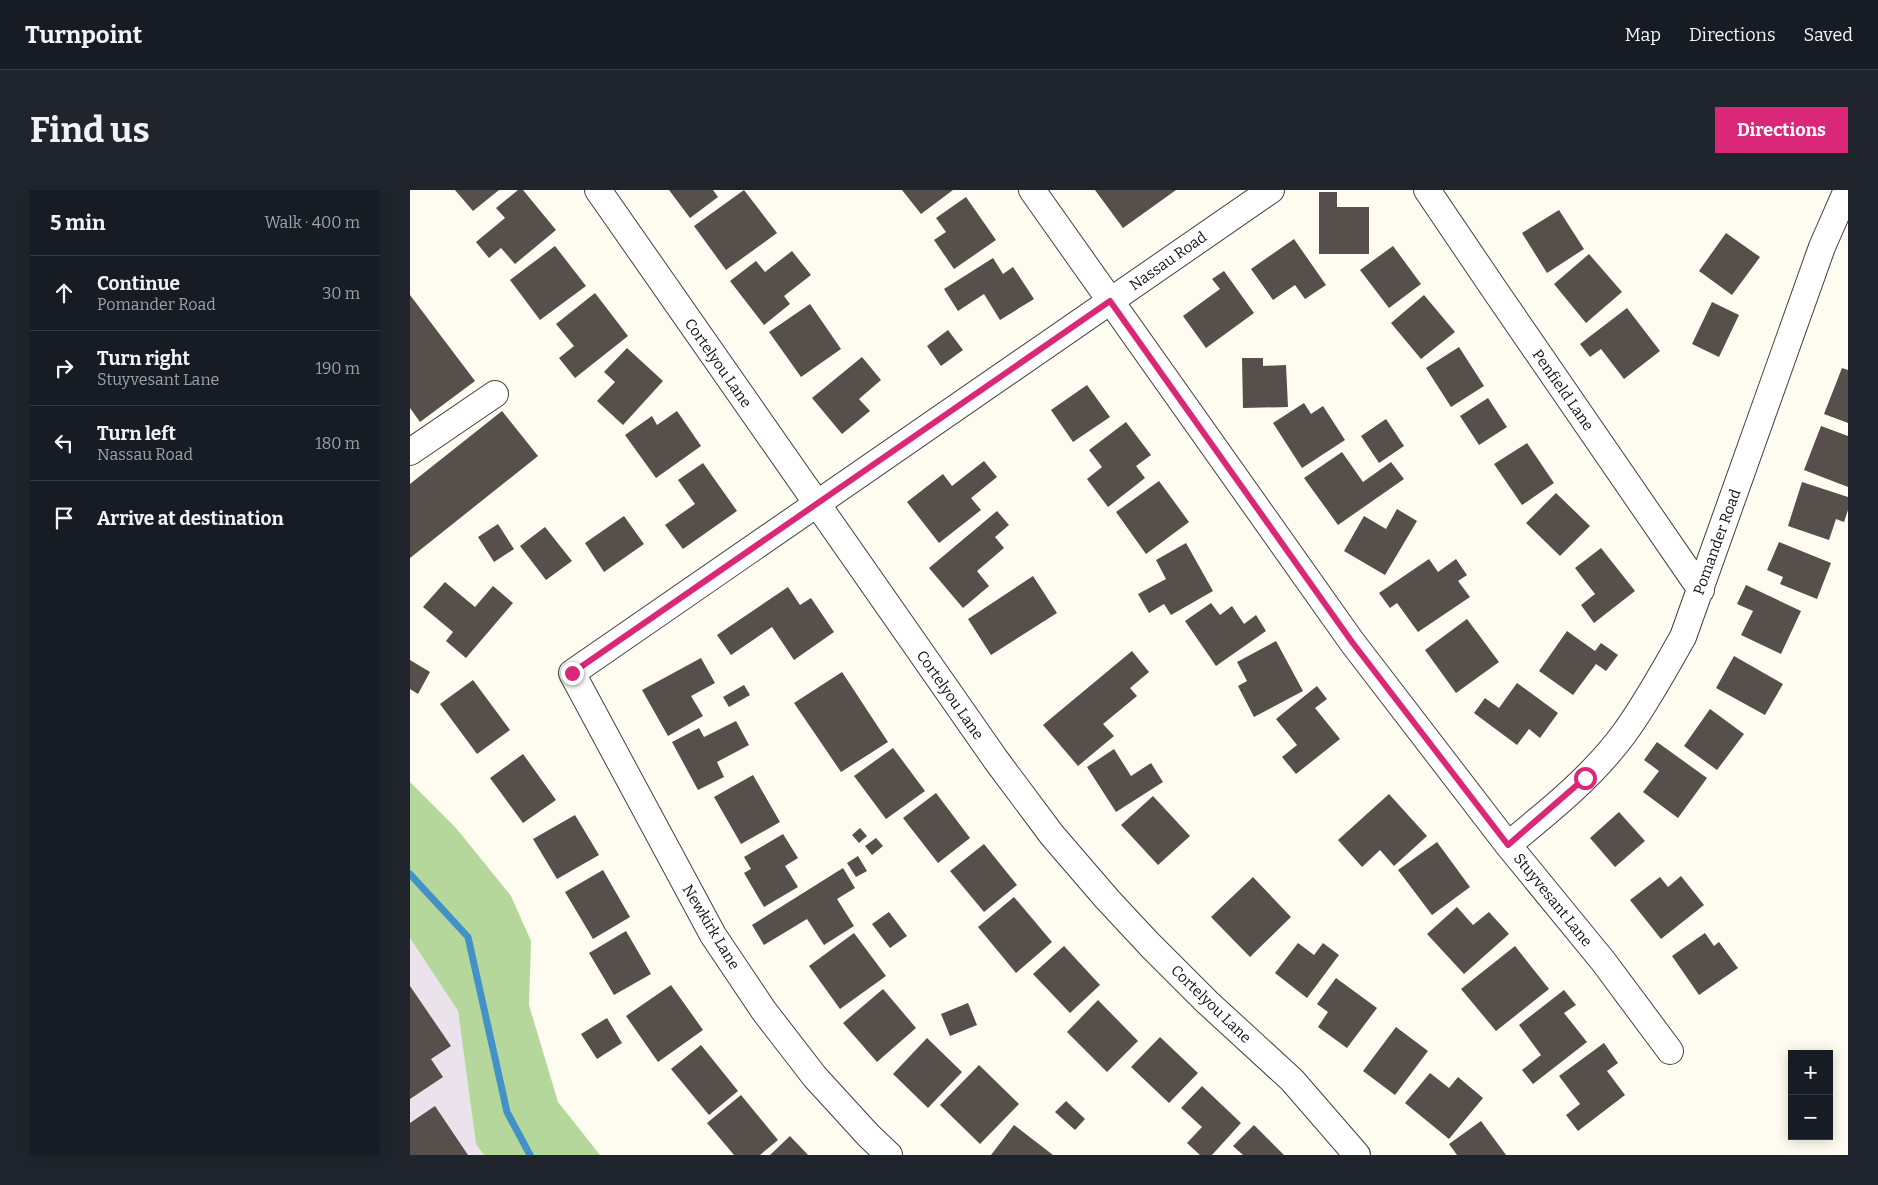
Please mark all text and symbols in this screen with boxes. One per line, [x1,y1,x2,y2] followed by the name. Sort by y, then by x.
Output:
[25,21,142,49] text: Turnpoint
[1625,24,1661,46] text: Map
[1689,24,1776,46] text: Directions
[1804,24,1853,46] text: Saved
[1715,107,1848,153] button: Directions
[30,109,150,151] text: Find us
[50,210,106,236] text: 5 min
[264,213,360,232] text: Walk · 400 m
[1126,228,1210,294] street label: Nassau Road
[97,272,180,295] text: Continue
[50,279,78,307] icon: ahead
[322,284,360,303] text: 30 m
[97,295,216,314] text: Pomander Road
[681,315,755,411] street label: Cortelyou Lane
[1528,346,1598,434] street label: Penfield Lane
[97,347,190,370] text: Turn right
[50,354,78,382] icon: right
[315,359,360,378] text: 190 m
[97,370,219,389] text: Stuyvesant Lane
[97,422,176,445] text: Turn left
[50,429,78,457] icon: left
[315,434,360,453] text: 180 m
[97,445,193,464] text: Nassau Road
[1690,487,1745,597] street label: Pomander Road
[50,504,78,532] icon: arrive
[97,507,284,530] text: Arrive at destination
[913,647,987,743] street label: Cortelyou Lane
[561,662,584,685] route end
[1574,767,1597,790] route start
[1510,850,1596,950] street label: Stuyvesant Lane
[679,881,743,973] street label: Newkirk Lane
[1167,961,1255,1047] street label: Cortelyou Lane
[1788,1050,1833,1140] map controls
[1788,1050,1833,1095] button: +
[1788,1095,1833,1140] button: −

